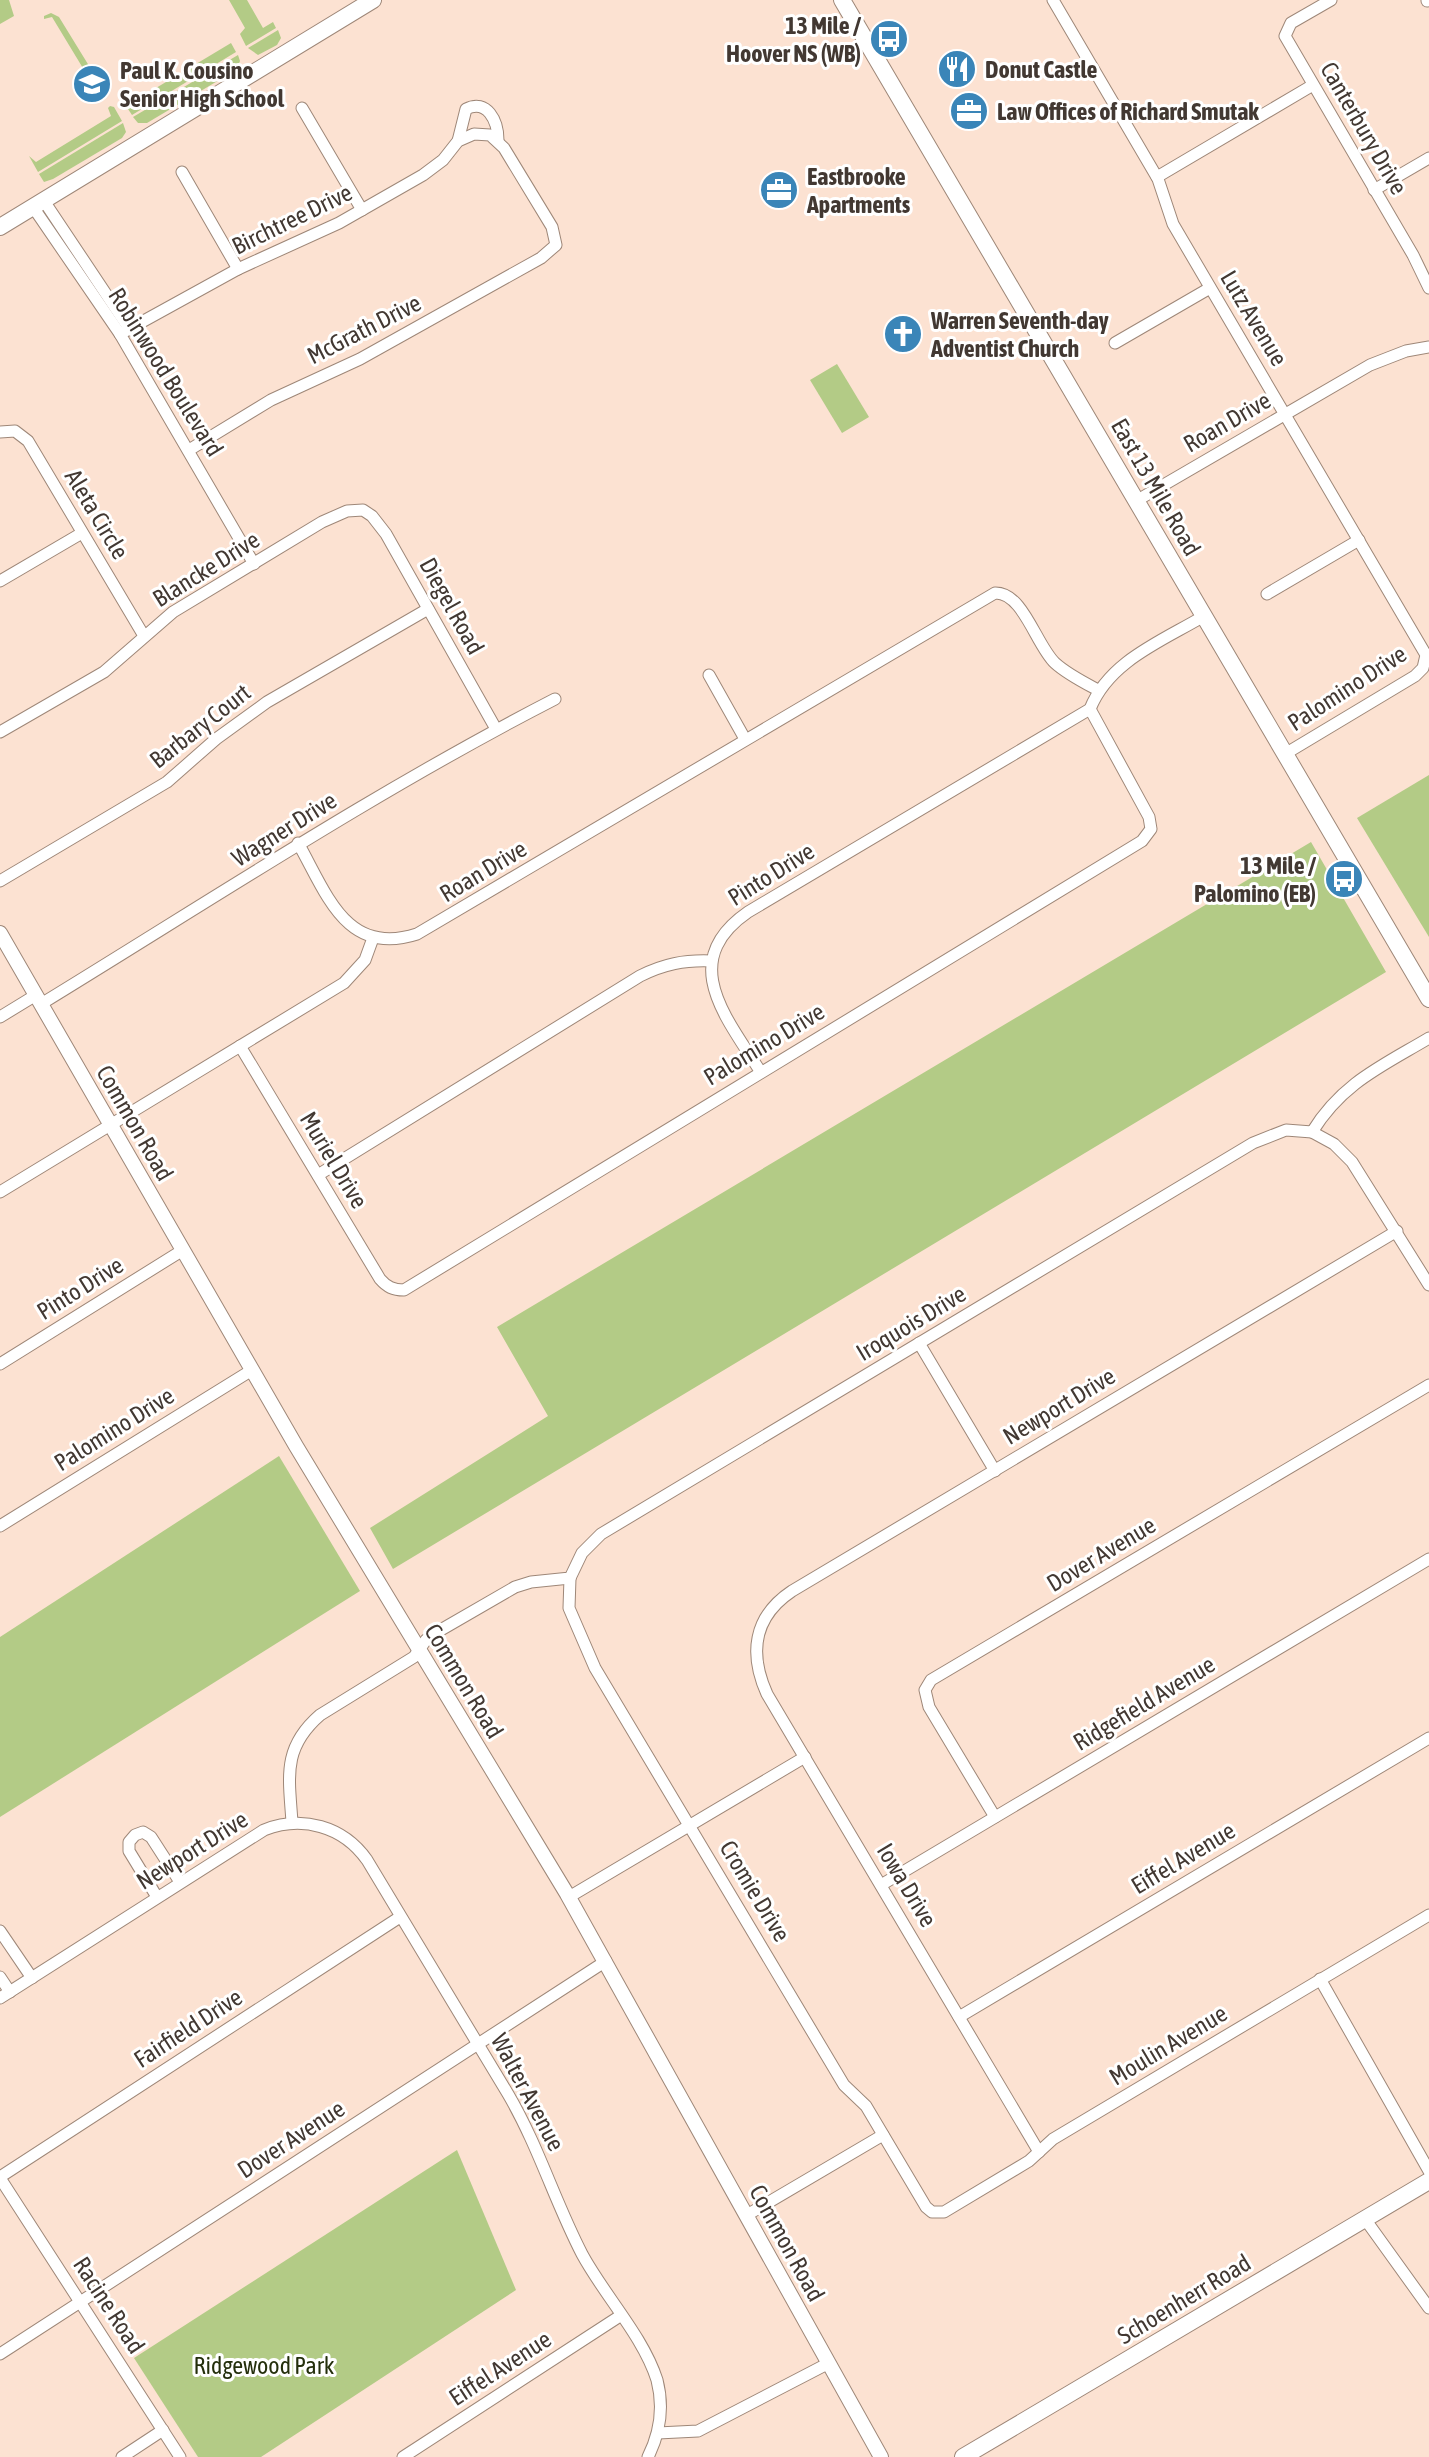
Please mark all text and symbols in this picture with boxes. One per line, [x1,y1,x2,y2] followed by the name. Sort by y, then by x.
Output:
[726,12,862,67] place label: 13 Mile / Hoover NS (WB)
[868,18,910,60] bus stop icon: 13 Mile / Hoover NS (WB)
[936,48,978,90] restaurant icon: Donut Castle
[985,56,1098,83] place label: Donut Castle
[120,57,285,112] place label: Paul K. Cousino Senior High School
[1315,57,1413,199] street label: Canterbury Drive
[71,63,113,105] school or university icon: Paul K. Cousino Senior High School
[948,90,990,132] office icon: Law Offices of Richard Smutak
[997,98,1259,125] place label: Law Offices of Richard Smutak
[806,163,911,218] place label: Eastbrooke Apartments
[758,169,800,211] office icon: Eastbrooke Apartments
[228,178,356,260] street label: Birchtree Drive
[1215,266,1293,370] street label: Lutz Avenue
[103,283,229,461] street label: Robinwood Boulevard
[303,289,425,369] street label: McGrath Drive
[930,307,1109,362] place label: Warren Seventh-day Adventist Church
[882,313,924,355] church icon: Warren Seventh-day Adventist Church
[1179,386,1275,458] street label: Roan Drive
[1106,414,1206,560] street label: East 13 Mile Road
[60,464,134,564] street label: Aleta Circle
[148,526,264,612] street label: Blancke Drive
[414,553,490,659] street label: Diegel Road
[1283,640,1411,736] street label: Palomino Drive
[144,678,256,774] street label: Barbary Court
[227,786,341,872] street label: Wagner Drive
[435,835,531,907] street label: Roan Drive
[723,837,819,911] street label: Pinto Drive
[1194,852,1317,907] place label: 13 Mile / Palomino (EB)
[1323,858,1365,900] bus stop icon: 13 Mile / Palomino (EB)
[699,998,829,1090] street label: Palomino Drive
[91,1061,179,1185] street label: Common Road
[295,1107,373,1213] street label: Muriel Drive
[32,1251,128,1325] street label: Pinto Drive
[852,1280,970,1366] street label: Iroquois Drive
[998,1362,1120,1450] street label: Newport Drive
[49,1382,179,1476] street label: Palomino Drive
[1042,1511,1160,1597] street label: Dover Avenue
[419,1619,509,1743] street label: Common Road
[1069,1650,1219,1756] street label: Ridgefield Avenue
[132,1805,252,1895] street label: Newport Drive
[1126,1817,1240,1899] street label: Eiffel Avenue
[714,1836,796,1946] street label: Cromie Drive
[872,1838,942,1932] street label: Iowa Drive
[129,1983,247,2073] street label: Fairfield Drive
[1104,1999,1232,2091] street label: Moulin Avenue
[486,2029,570,2155] street label: Walter Avenue
[233,2095,349,2183] street label: Dover Avenue
[744,2180,830,2306] street label: Common Road
[1113,2249,1255,2349] street label: Schoenherr Road
[68,2252,150,2358] street label: Racine Road
[444,2325,556,2411] street label: Eiffel Avenue
[194,2352,335,2379] park label: Ridgewood Park

